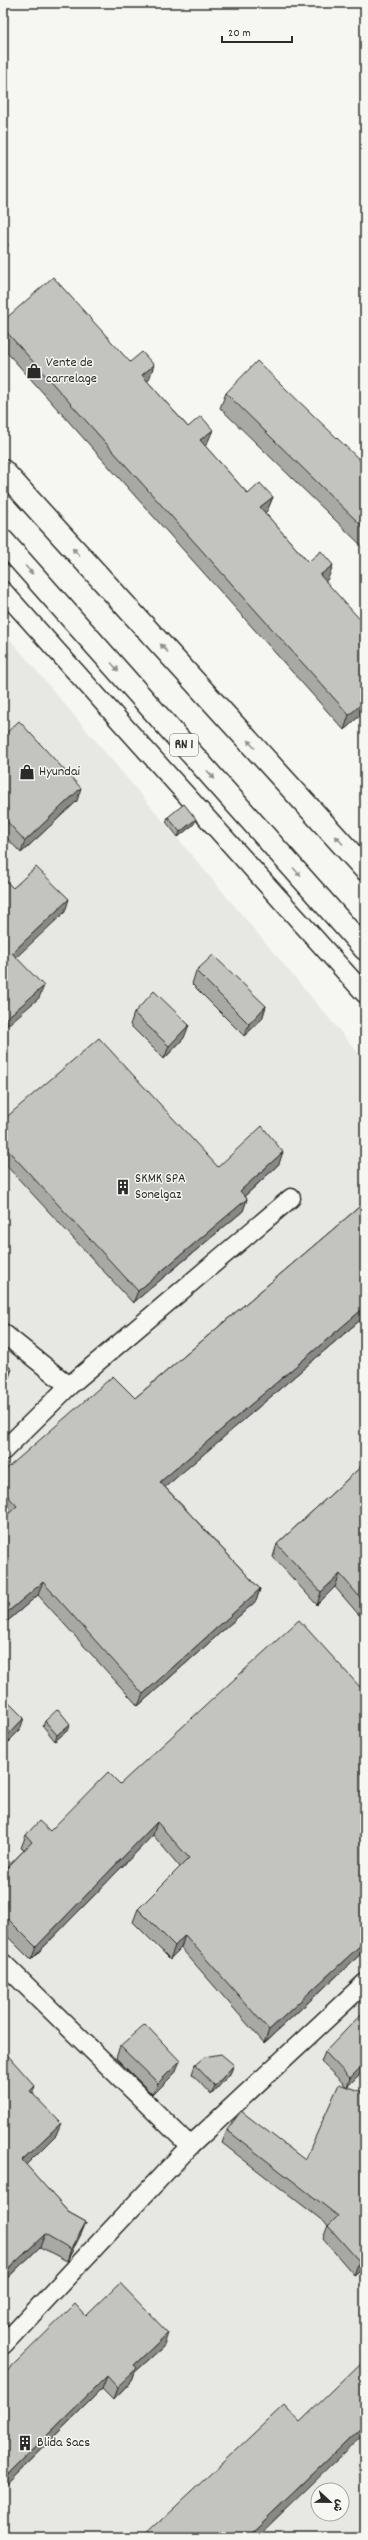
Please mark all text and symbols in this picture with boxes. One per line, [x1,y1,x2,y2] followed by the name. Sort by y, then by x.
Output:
[222,18,292,44] scale bar
[228,25,251,42] text: 20 m
[46,353,97,389] place label: Vente de carrelage
[25,362,43,380] shop icon: Vente de carrelage
[72,546,81,557] one-way arrow
[24,565,33,574] one-way arrow
[159,643,169,653] one-way arrow
[111,662,120,672] one-way arrow
[170,734,198,756] road number: RN 1
[247,739,256,749] one-way arrow
[39,762,80,782] place label: Hyundai
[18,763,36,781] shop icon: Hyundai
[206,769,215,780] one-way arrow
[334,835,343,845] one-way arrow
[292,867,302,877] one-way arrow
[135,1169,186,1205] place label: SKMK SPA Sonelgaz
[114,1178,132,1196] building icon: SKMK SPA Sonelgaz
[37,2433,90,2453] place label: Blida Sacs
[16,2434,34,2452] building icon: Blida Sacs
[310,2482,350,2522] north arrow
[328,2496,347,2514] text: ش

